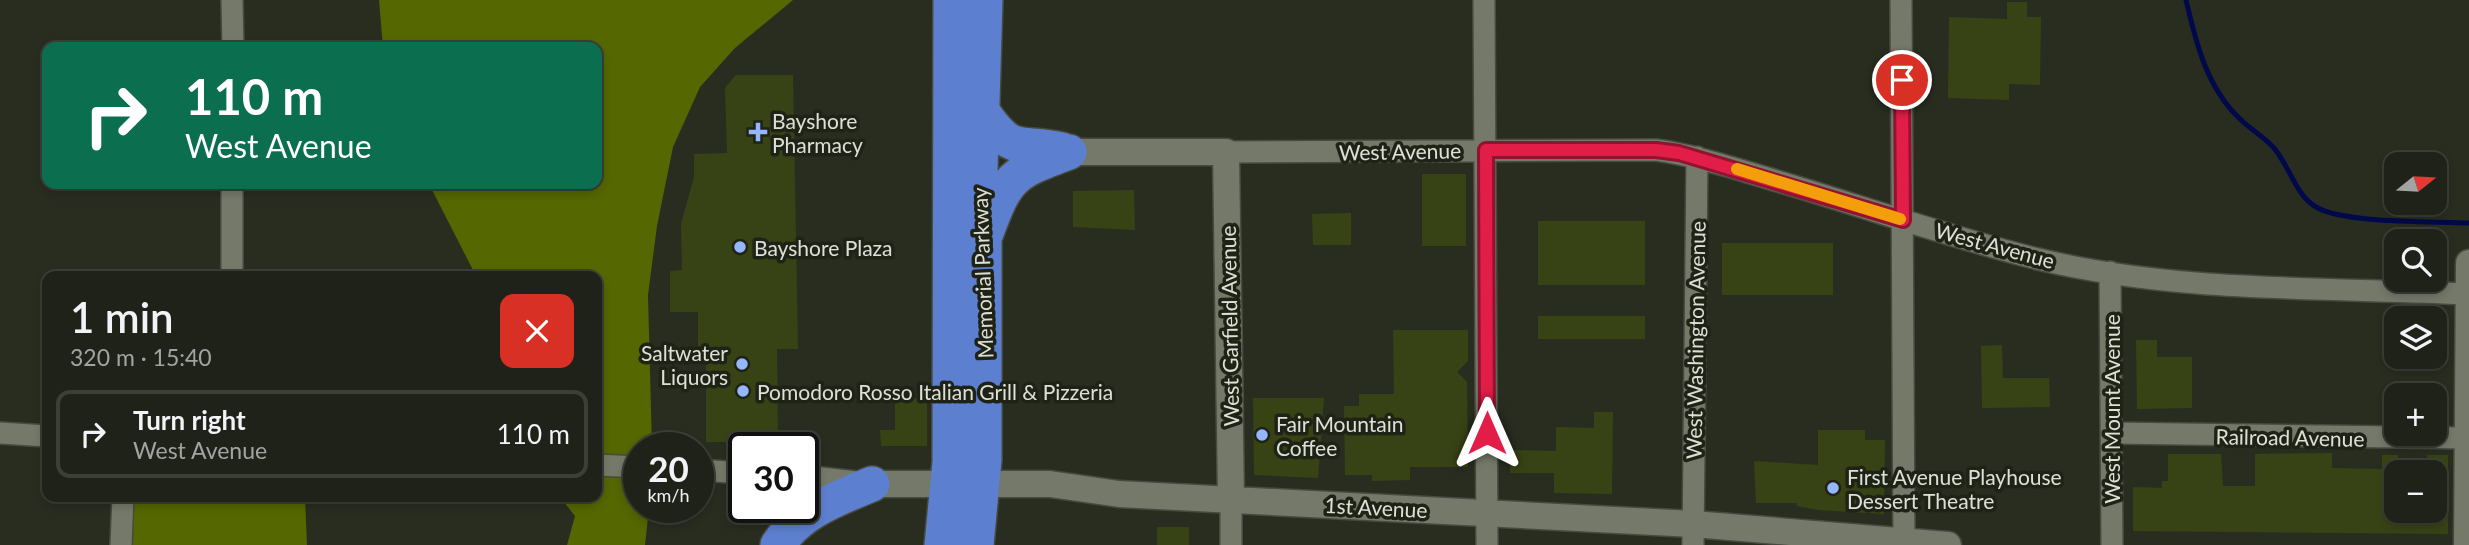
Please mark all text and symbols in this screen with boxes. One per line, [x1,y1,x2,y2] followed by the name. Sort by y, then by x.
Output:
[1872,50,1932,110] pin
[1883,61,1921,99] icon: arrive
[185,67,323,125] text: 110 m
[70,70,161,161] icon: right
[772,108,863,157] place label: Bayshore Pharmacy
[750,124,766,140] marker: Bayshore Pharmacy
[185,126,372,165] text: West Avenue
[1339,137,1461,165] street label: West Avenue
[2384,152,2446,215] north arrow
[2384,152,2447,523] map controls
[967,187,997,359] street label: Memorial Parkway
[1933,217,2057,273] street label: West Avenue
[1680,221,1710,459] street label: West Washington Avenue
[1215,225,1243,427] street label: West Garfield Avenue
[2384,229,2447,292] button: search
[754,235,893,260] place label: Bayshore Plaza
[732,239,748,255] marker: Bayshore Plaza
[70,292,174,342] text: 1 min
[500,294,574,368] button: close
[2384,306,2447,369] button: layers
[2099,314,2124,504] street label: West Mount Avenue
[641,340,728,389] place label: Saltwater Liquors
[70,343,212,371] text: 320 m · 15:40
[734,356,750,372] marker: Saltwater Liquors
[757,379,1113,404] place label: Pomodoro Rosso Italian Grill & Pizzeria
[735,383,751,399] marker: Pomodoro Rosso Italian Grill & Pizzeria
[2384,383,2447,446] button: +
[1450,396,1524,470] position arrow
[133,404,246,436] text: Turn right
[1276,411,1404,460] place label: Fair Mountain Coffee
[74,415,112,453] icon: right
[497,418,570,450] text: 110 m
[2215,423,2365,451] street label: Railroad Avenue
[1254,427,1270,443] marker: Fair Mountain Coffee
[728,432,819,523] speed limit sign: 30
[133,436,267,464] text: West Avenue
[648,447,689,489] text: 20
[2384,460,2447,523] button: −
[1847,464,2062,513] place label: First Avenue Playhouse Dessert Theatre
[1825,480,1841,496] marker: First Avenue Playhouse Dessert Theatre
[647,484,690,506] text: km/h
[1324,492,1428,522] street label: 1st Avenue

